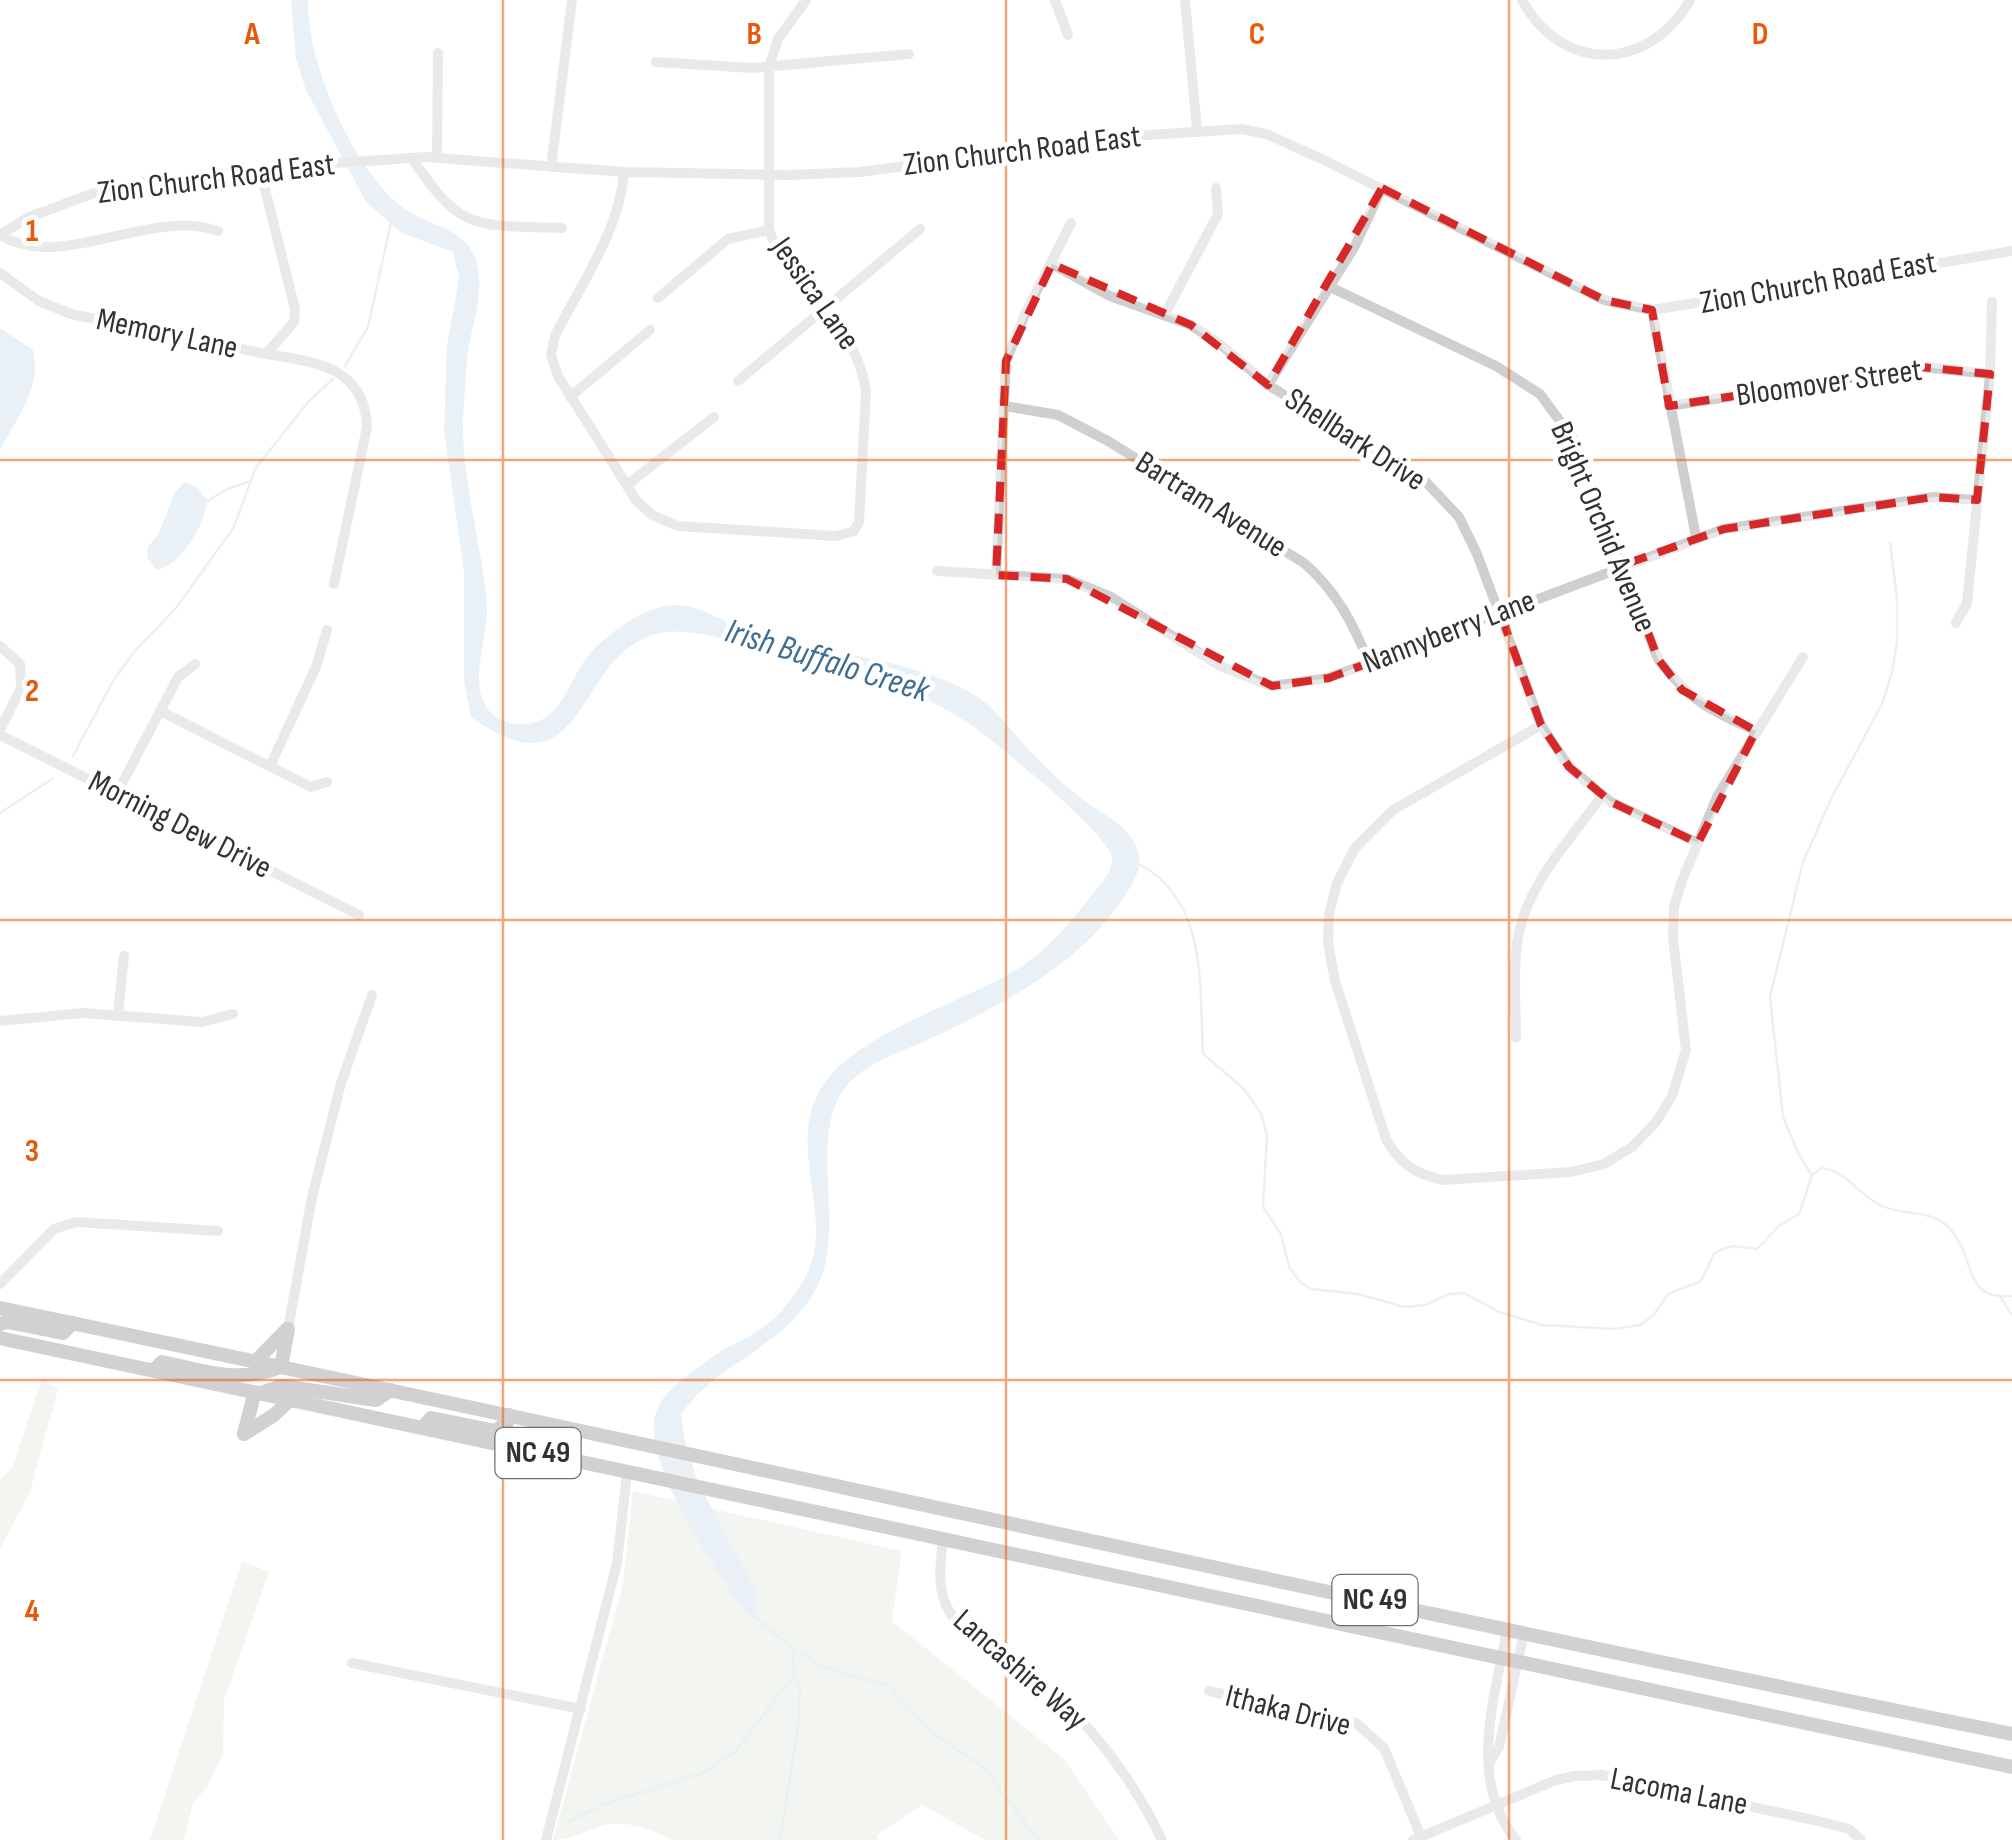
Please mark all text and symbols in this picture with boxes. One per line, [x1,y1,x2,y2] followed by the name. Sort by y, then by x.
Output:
[243,15,260,54] text: A
[746,15,762,54] text: B
[1249,15,1265,54] text: C
[1752,15,1768,54] text: D
[901,117,1143,185] street label: Zion Church Road East
[95,145,337,213] street label: Zion Church Road East
[26,212,39,251] text: 1
[762,229,868,358] street label: Jessica Lane
[1697,243,1939,323] street label: Zion Church Road East
[93,300,241,368] street label: Memory Lane
[1734,351,1924,415] street label: Bloomover Street
[1277,380,1433,500] street label: Shellbark Drive
[1541,416,1665,638] street label: Bright Orchid Avenue
[1128,443,1294,567] street label: Bartram Avenue
[1357,581,1541,683] street label: Nannyberry Lane
[720,610,935,713] water label: Irish Buffalo Creek
[25,672,39,711] text: 2
[82,762,278,888] street label: Morning Dew Drive
[25,1132,39,1171] text: 3
[496,1428,580,1478] road number: NC 49
[1332,1575,1418,1625] road number: NC 49
[25,1592,40,1631] text: 4
[945,1601,1095,1739] street label: Lancashire Way
[1221,1677,1355,1745] street label: Ithaka Drive
[1607,1760,1751,1824] street label: Lacoma Lane

